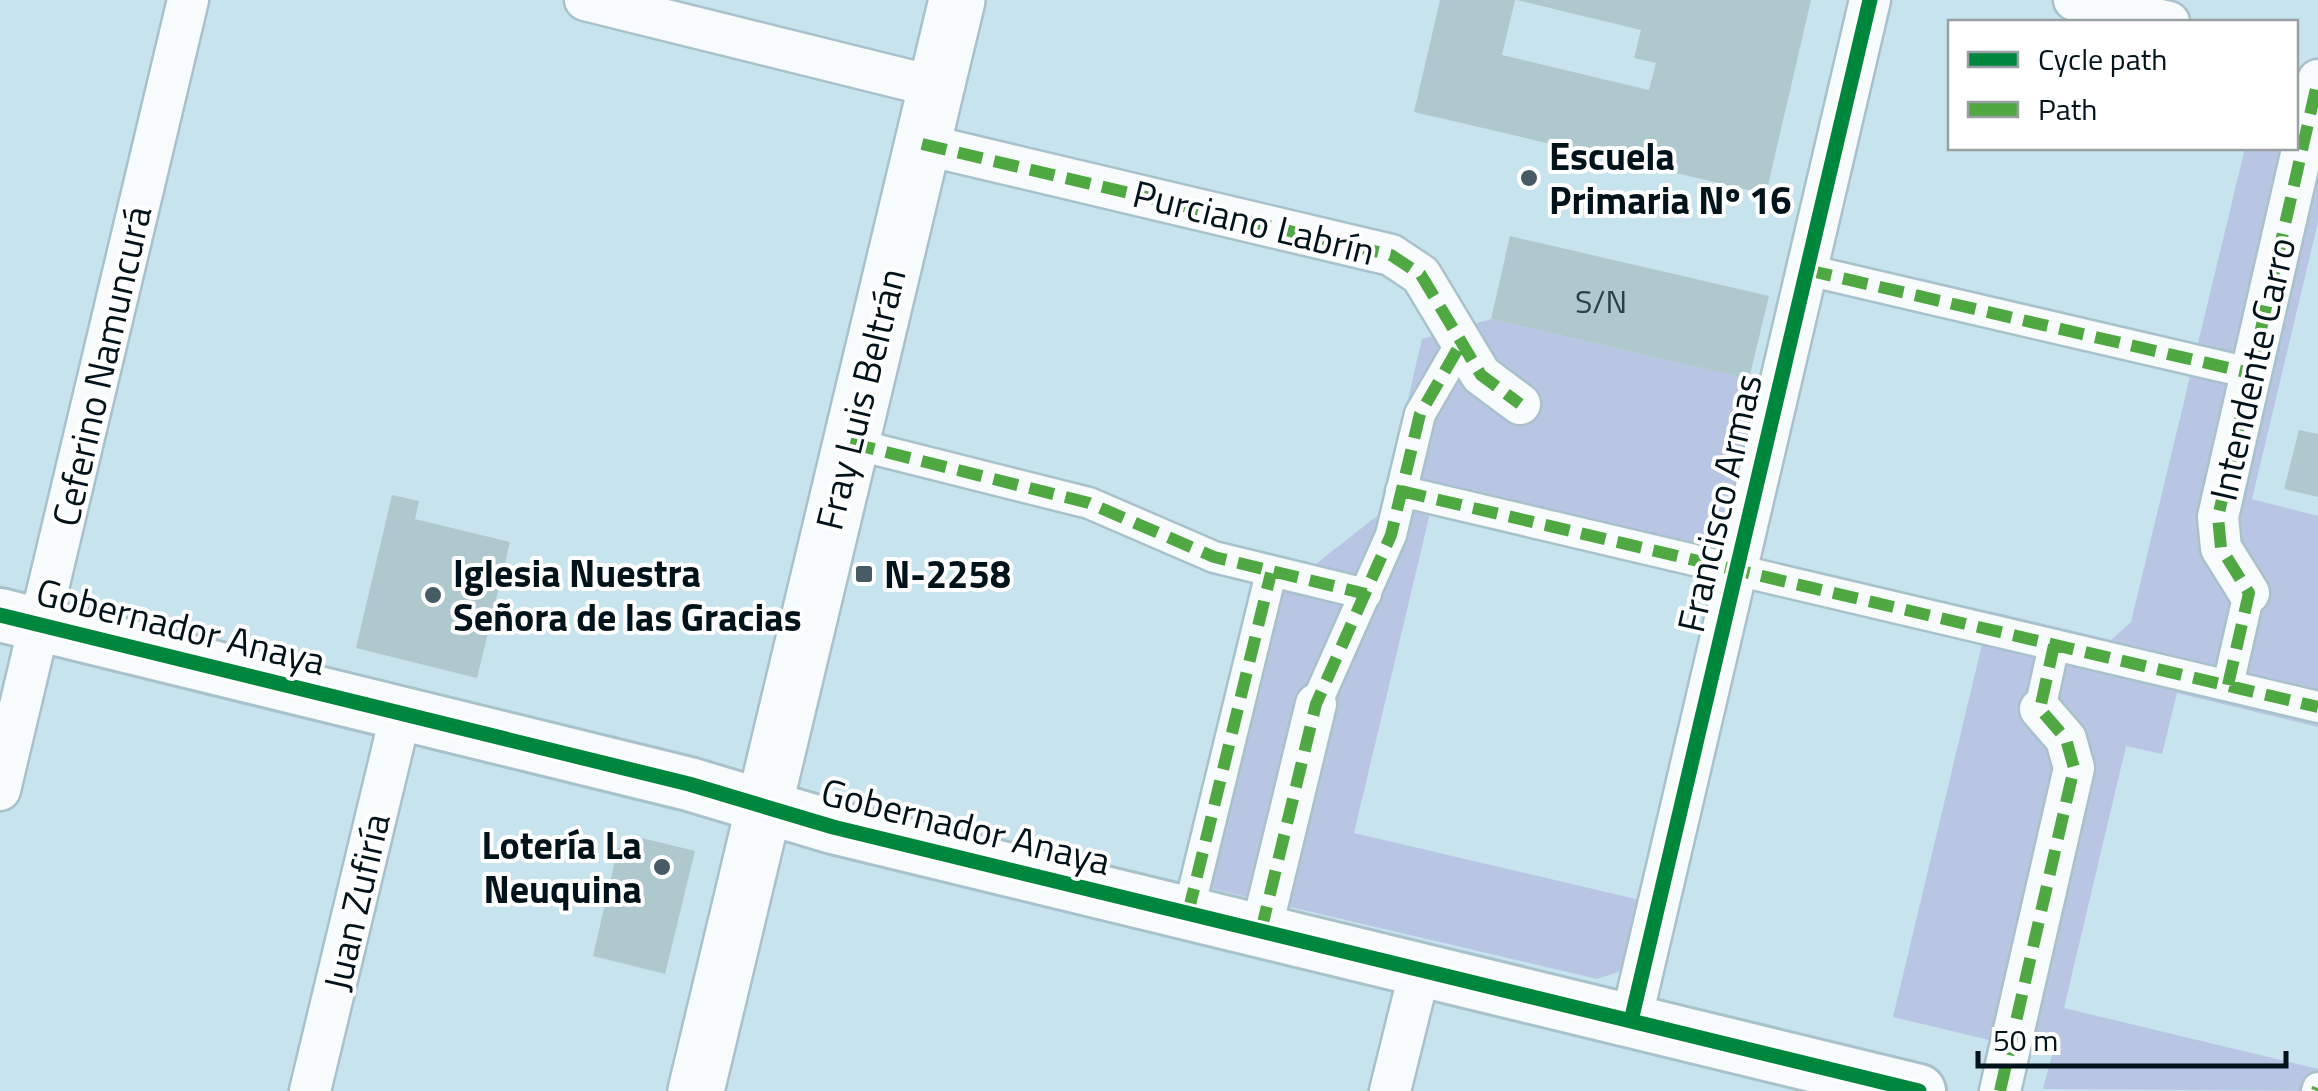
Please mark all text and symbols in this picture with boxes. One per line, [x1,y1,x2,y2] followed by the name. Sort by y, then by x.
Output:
[1948,20,2298,150] legend
[2038,36,2167,82] text: Cycle path
[2038,86,2097,132] text: Path
[1549,127,1792,229] place label: Escuela Primaria Nº 16
[1127,164,1381,280] street label: Purciano Labrín
[1518,167,1540,189] marker: Escuela Primaria Nº 16
[36,200,166,532] street label: Ceferino Namuncurá
[2194,232,2310,506] street label: Intendente Carro
[799,262,921,536] street label: Fray Luis Beltrán
[1575,277,1627,325] house number: S/N
[1661,368,1777,638] street label: Francisco Armas
[453,544,802,646] place label: Iglesia Nuestra Señora de las Gracias
[884,545,1011,603] place label: N-2258
[30,562,332,690] street label: Gobernador Anaya
[853,563,875,585] marker: N-2258
[422,584,444,606] marker: Iglesia Nuestra Señora de las Gracias
[815,762,1117,890] street label: Gobernador Anaya
[307,808,405,996] street label: Juan Zufiría
[482,816,642,918] place label: Lotería La Neuquina
[651,856,673,878] marker: Lotería La Neuquina
[1978,1006,2286,1068] scale bar
[1993,1017,2058,1063] text: 50 m

